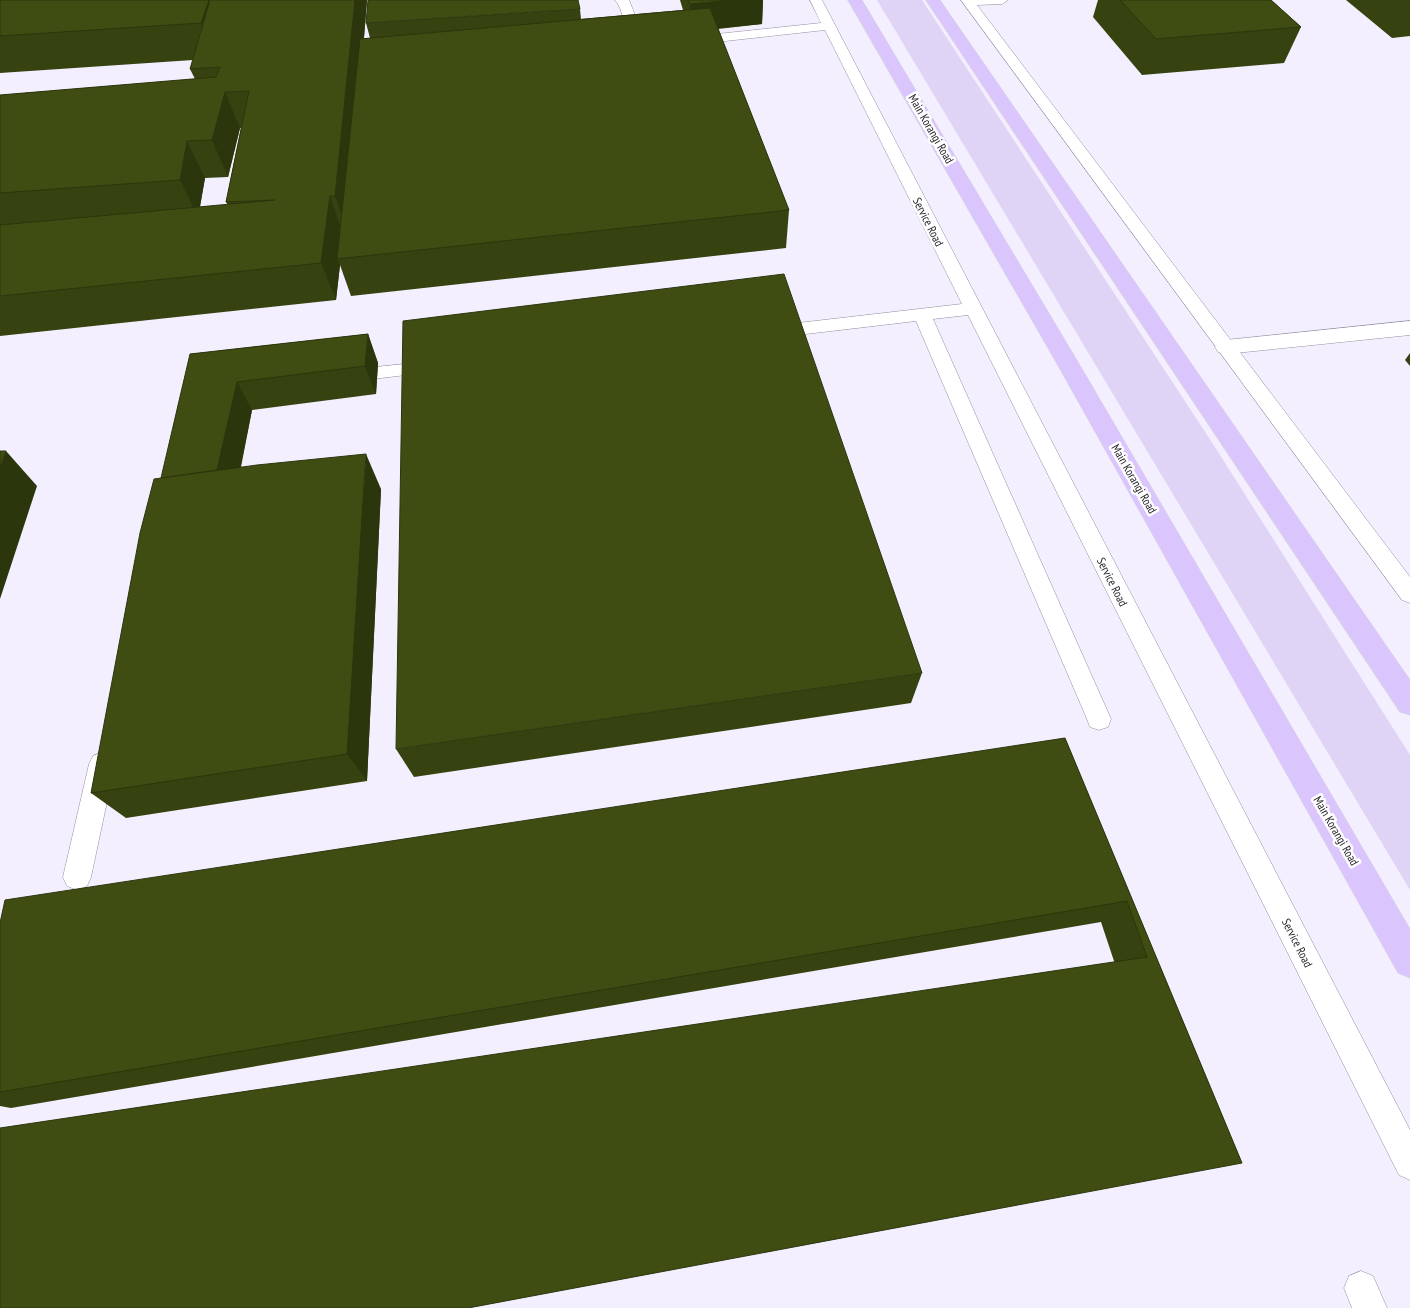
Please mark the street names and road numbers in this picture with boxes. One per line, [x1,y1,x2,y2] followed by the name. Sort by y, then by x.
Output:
[906,91,957,166] street label: Main Korangi Road
[910,195,947,249] street label: Service Road
[1109,441,1160,516] street label: Main Korangi Road
[1094,555,1131,609] street label: Service Road
[1311,793,1362,868] street label: Main Korangi Road
[1279,916,1316,970] street label: Service Road

